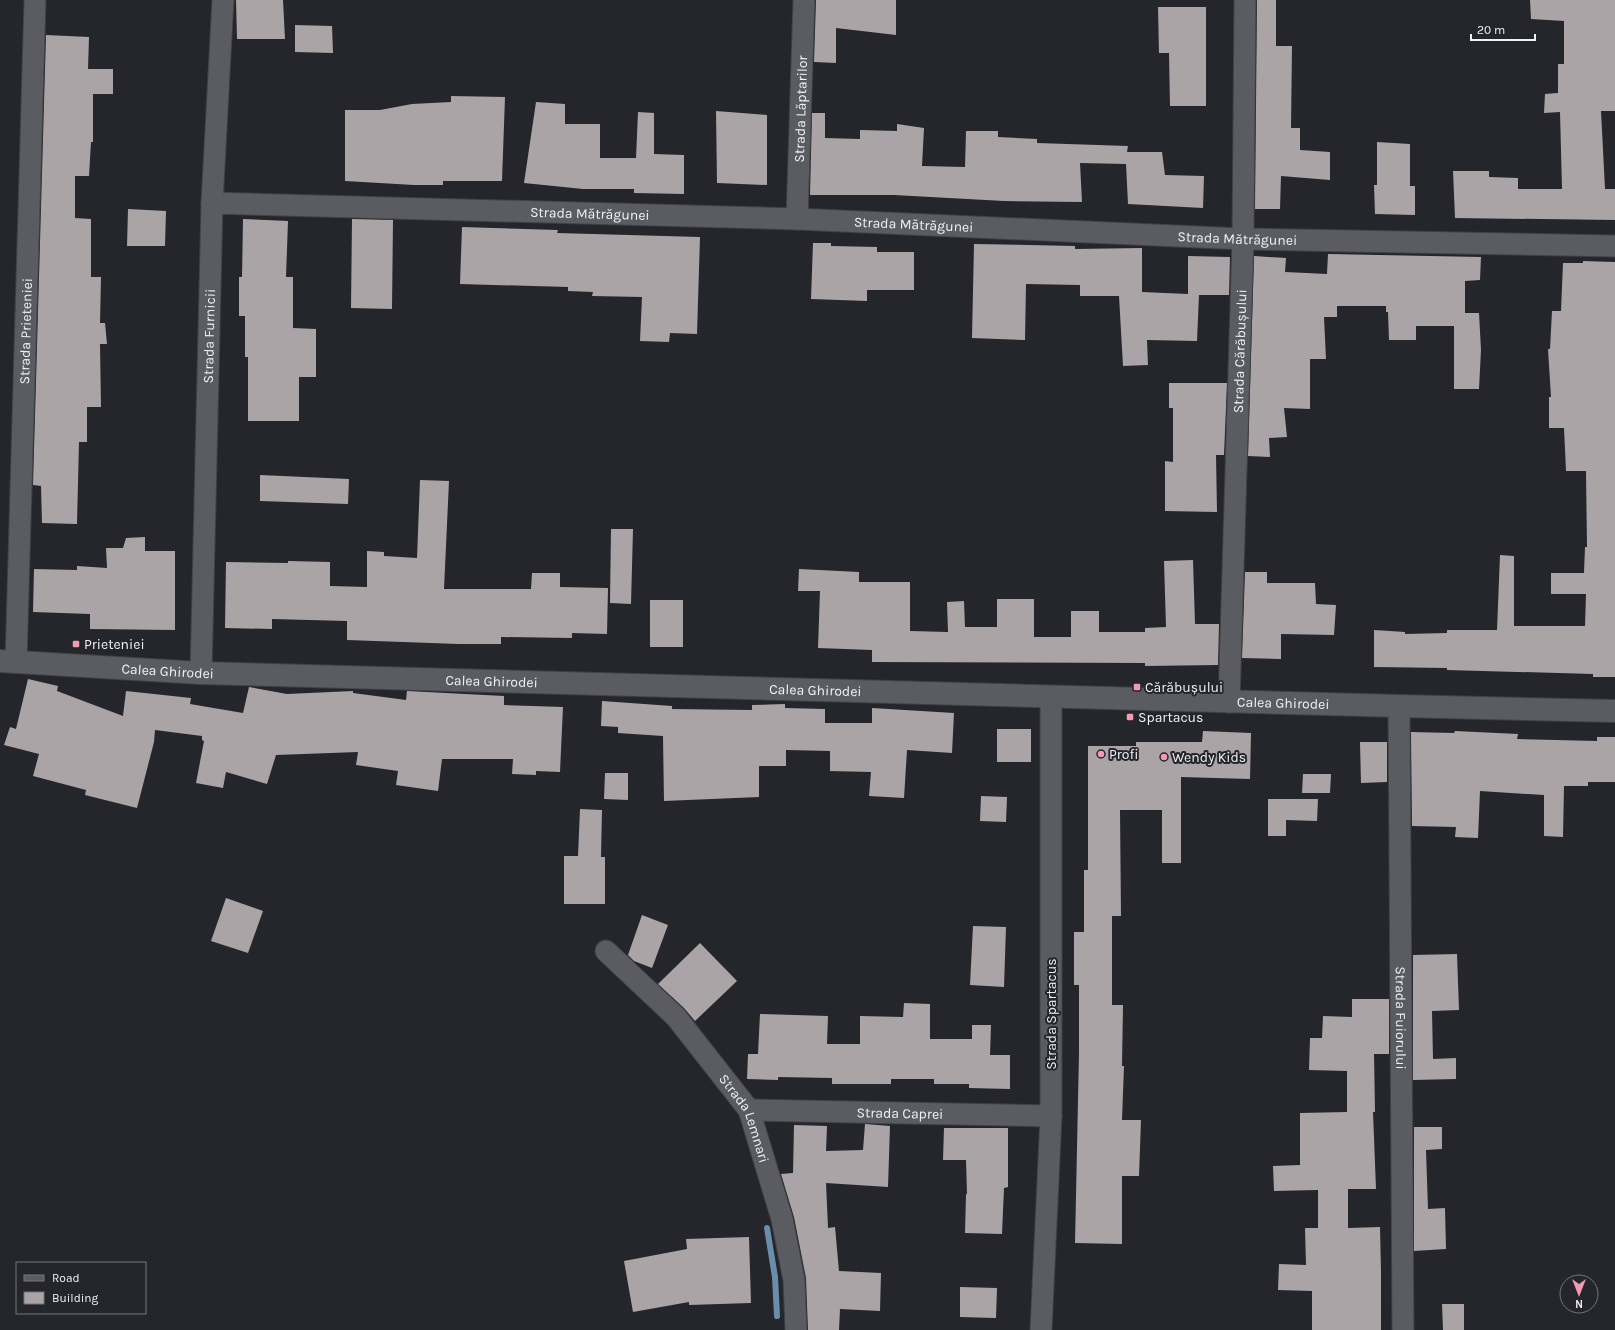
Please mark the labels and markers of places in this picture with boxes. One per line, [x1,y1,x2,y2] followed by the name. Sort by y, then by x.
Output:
[84,636,145,653] place label: Prieteniei
[71,639,81,649] marker: Prieteniei
[1145,679,1223,696] place label: Cărăbușului
[1132,682,1142,692] marker: Cărăbușului
[1138,709,1203,726] place label: Spartacus
[1125,712,1135,722] marker: Spartacus
[1109,746,1138,763] place label: Profi
[1096,749,1106,759] marker: Profi
[1172,749,1246,766] place label: Wendy Kids
[1159,752,1169,762] marker: Wendy Kids

